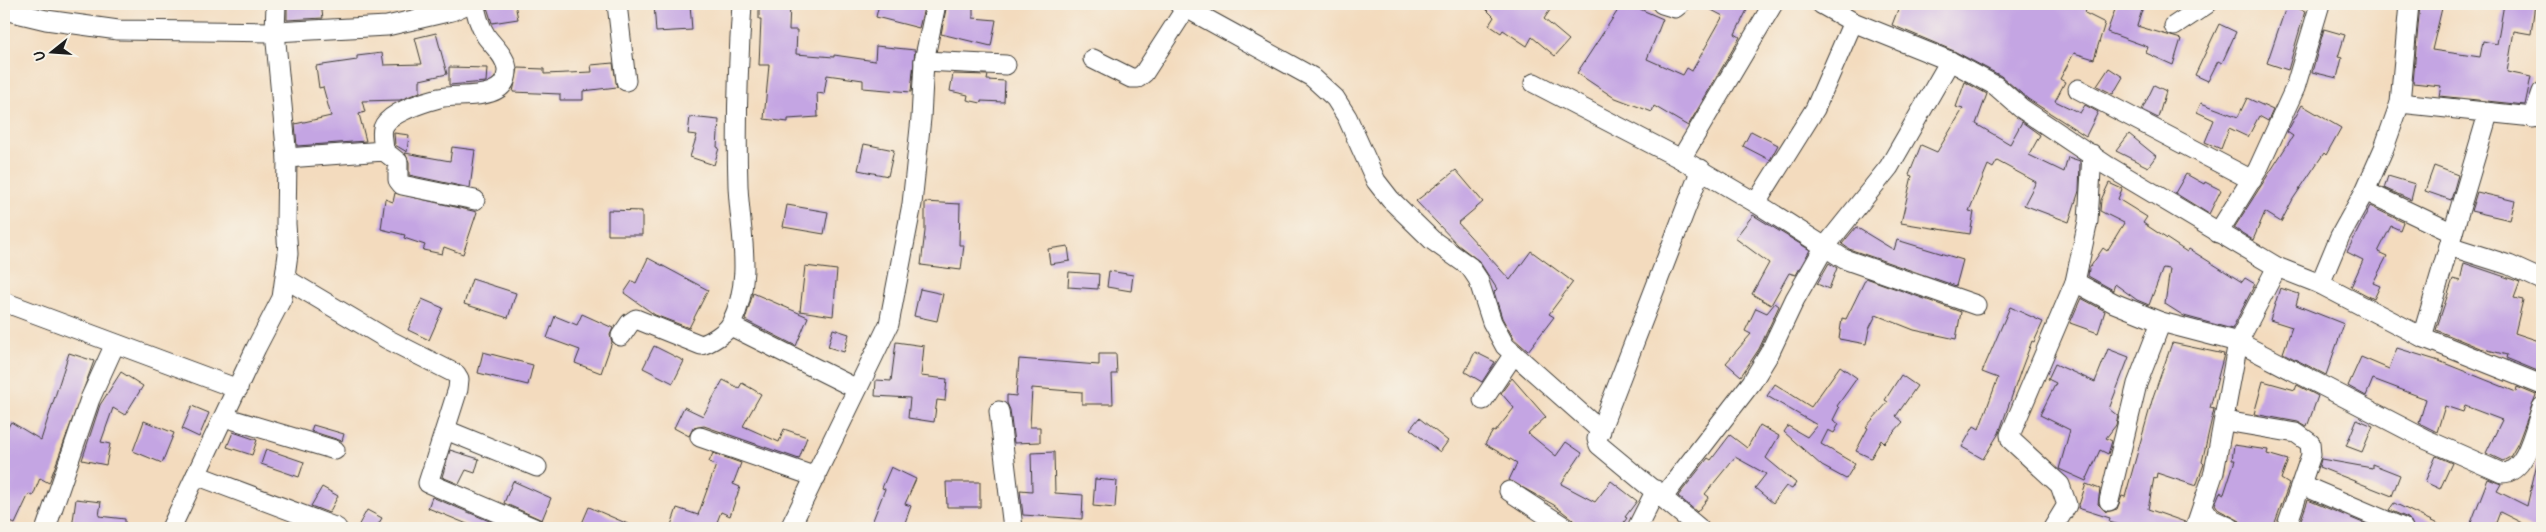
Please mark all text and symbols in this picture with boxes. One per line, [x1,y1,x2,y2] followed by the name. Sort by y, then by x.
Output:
[28,28,78,78] north arrow
[31,49,50,63] text: U

